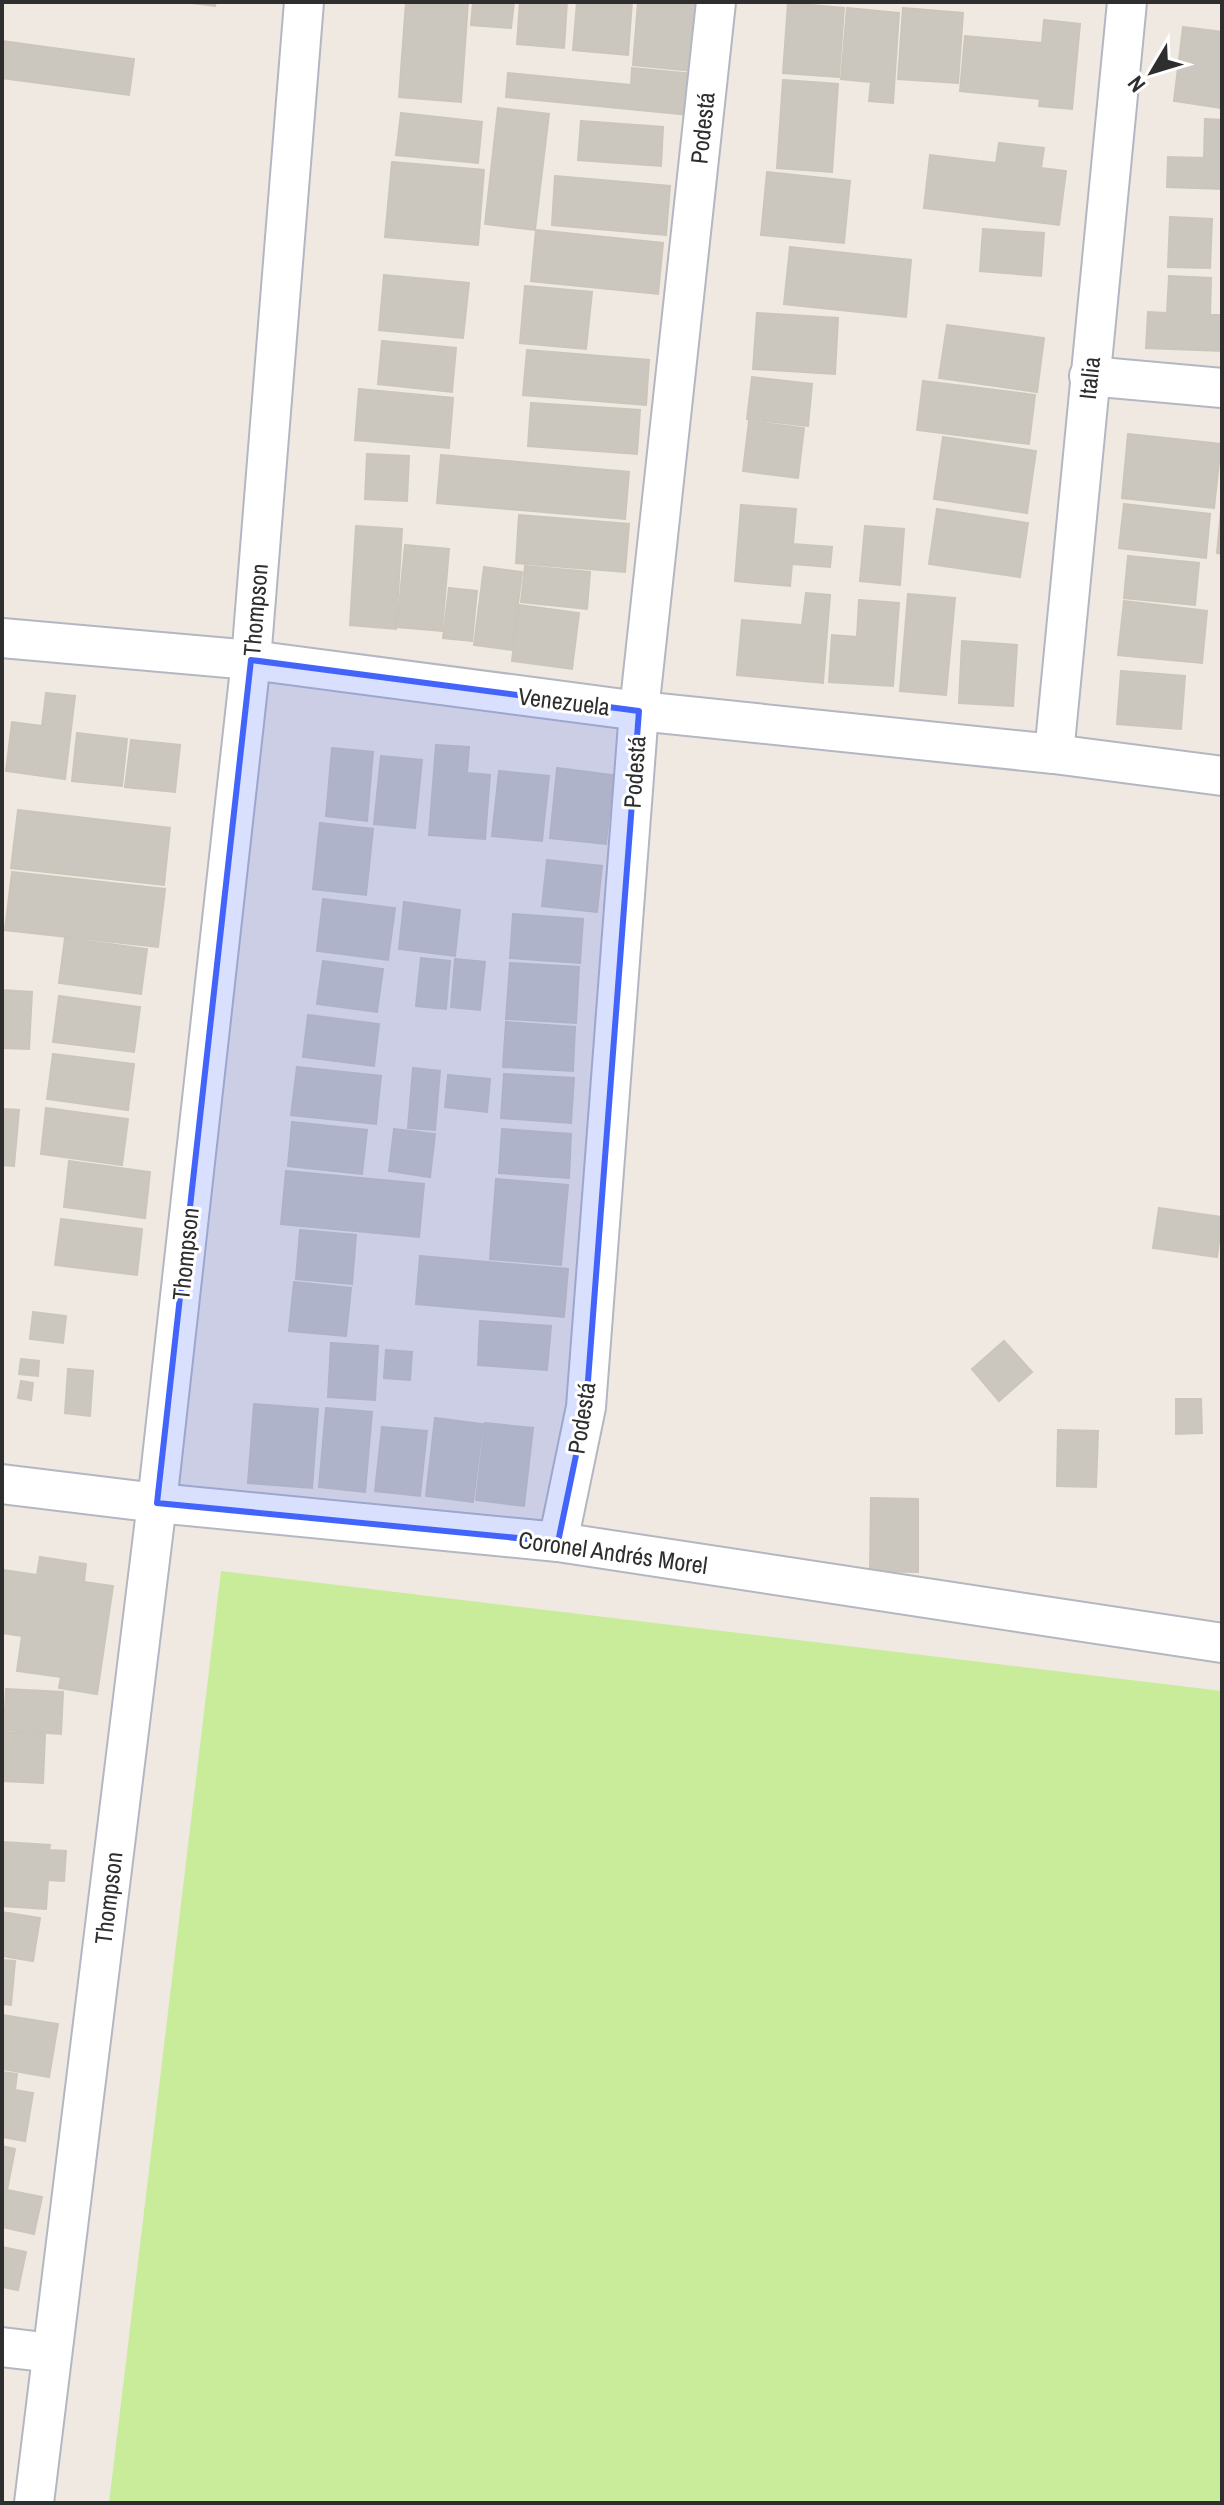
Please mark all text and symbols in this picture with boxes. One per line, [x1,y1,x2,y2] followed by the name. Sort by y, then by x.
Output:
[1112,32,1192,112] north arrow
[1120,70,1152,99] text: N
[682,90,722,166] street label: Podestá
[1071,355,1107,401] street label: Italia
[235,562,275,658] street label: Thompson
[516,680,612,722] street label: Venezuela
[616,735,652,809] street label: Podestá
[164,1206,206,1302] street label: Thompson
[560,1380,602,1456] street label: Podestá
[517,1523,709,1581] street label: Coronel Andrés Morel
[86,1850,130,1946] street label: Thompson

